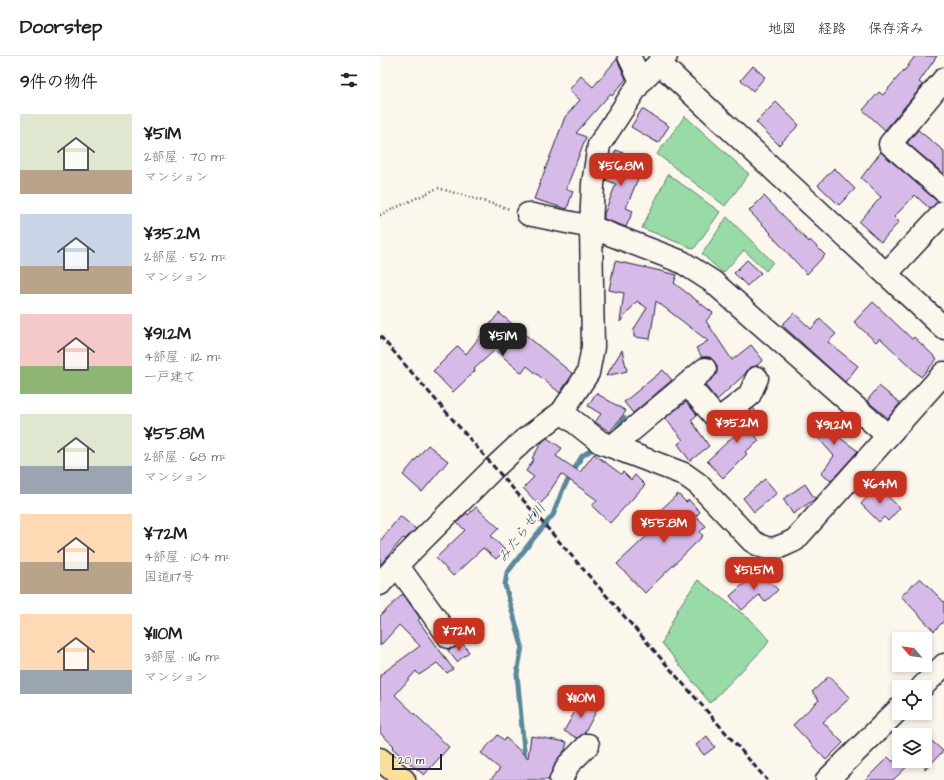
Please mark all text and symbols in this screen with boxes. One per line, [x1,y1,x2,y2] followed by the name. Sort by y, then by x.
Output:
[20,14,102,41] text: Doorstep
[768,19,796,39] text: 地図
[818,19,846,39] text: 経路
[868,19,924,39] text: 保存済み
[338,69,360,91] icon: filters
[20,70,98,94] text: 9件の物件
[144,122,181,146] text: ¥51M
[52,130,100,178] icon: home
[144,148,226,166] text: 2部屋 · 70 m²
[588,153,654,187] pin: ¥56.8M
[598,157,644,175] text: ¥56.8M
[144,168,208,186] text: マンション
[144,222,200,246] text: ¥35.2M
[52,230,100,278] icon: home
[144,248,227,266] text: 2部屋 · 52 m²
[144,268,208,286] text: マンション
[144,322,191,346] text: ¥91.2M
[479,323,527,357] pin: ¥51M
[489,327,517,345] text: ¥51M
[52,330,100,378] icon: home
[144,348,222,366] text: 4部屋 · 112 m²
[144,368,196,386] text: 一戸建て
[704,410,770,444] pin: ¥35.2M
[801,412,867,446] pin: ¥91.2M
[716,414,758,432] text: ¥35.2M
[816,416,852,434] text: ¥91.2M
[144,422,205,446] text: ¥55.8M
[52,430,100,478] icon: home
[144,448,226,466] text: 2部屋 · 68 m²
[144,468,208,486] text: マンション
[856,471,904,505] pin: ¥64M
[863,475,897,493] text: ¥64M
[493,499,551,567] water label: みたらせ川
[631,510,697,544] pin: ¥55.8M
[641,514,687,532] text: ¥55.8M
[144,522,187,546] text: ¥72M
[52,530,100,578] icon: home
[144,548,230,566] text: 4部屋 · 104 m²
[721,557,787,591] pin: ¥51.5M
[734,561,774,579] text: ¥51.5M
[144,568,194,586] text: 国道117号
[435,618,483,652] pin: ¥72M
[144,622,182,646] text: ¥110M
[442,622,476,640] text: ¥72M
[52,630,100,678] icon: home
[892,632,932,672] north arrow
[892,632,932,768] map controls
[144,648,221,666] text: 3部屋 · 116 m²
[144,668,208,686] text: マンション
[892,680,932,720] button: locate
[553,685,609,719] pin: ¥110M
[566,689,596,707] text: ¥110M
[892,728,932,768] button: layers
[392,752,442,771] scale bar
[398,753,424,768] text: 20 m

